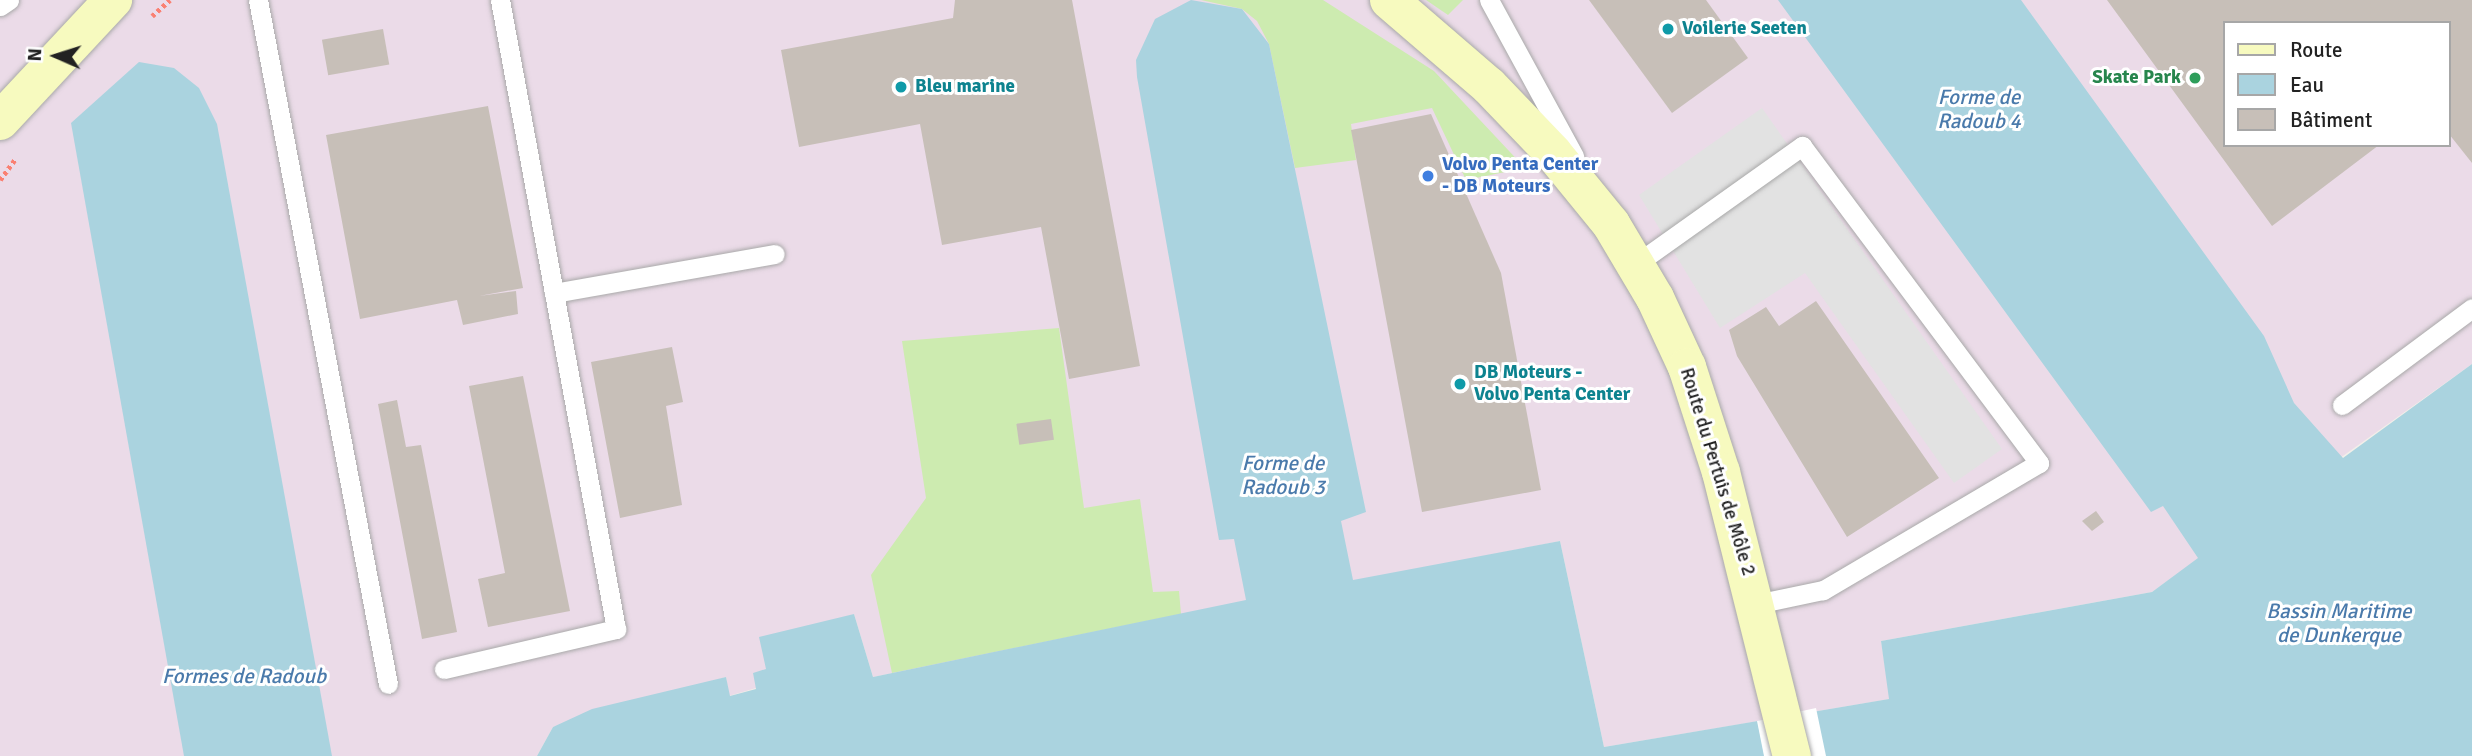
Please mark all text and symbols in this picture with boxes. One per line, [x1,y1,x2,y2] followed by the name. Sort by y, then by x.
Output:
[1682,18,1807,40] place label: Voilerie Seeten
[21,21,91,91] north arrow
[1660,21,1676,37] marker: Voilerie Seeten
[2224,21,2451,147] legend
[2290,37,2342,63] text: Route
[23,48,47,62] text: N
[2092,67,2181,89] place label: Skate Park
[2187,70,2203,86] marker: Skate Park
[2290,72,2324,98] text: Eau
[915,76,1015,98] place label: Bleu marine
[893,79,909,95] marker: Bleu marine
[1937,84,2021,134] water label: Forme de Radoub 4
[2290,107,2372,133] text: Bâtiment
[1442,154,1598,198] place label: Volvo Penta Center - DB Moteurs
[1420,168,1436,184] marker: Volvo Penta Center - DB Moteurs
[1474,362,1630,406] place label: DB Moteurs - Volvo Penta Center
[1674,365,1760,579] street label: Route du Pertuis de Môle 2
[1452,376,1468,392] marker: DB Moteurs - Volvo Penta Center
[1241,450,1325,500] water label: Forme de Radoub 3
[2266,598,2412,648] water label: Bassin Maritime de Dunkerque
[162,663,326,689] water label: Formes de Radoub

